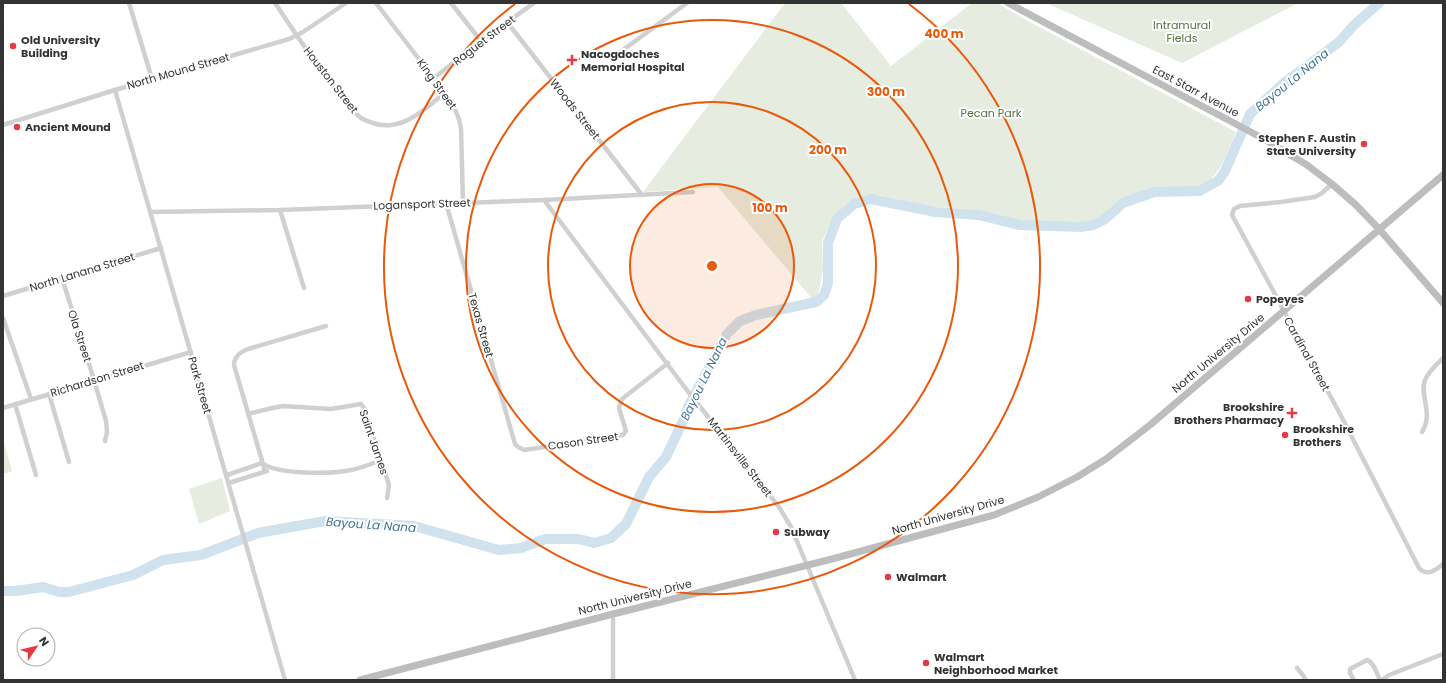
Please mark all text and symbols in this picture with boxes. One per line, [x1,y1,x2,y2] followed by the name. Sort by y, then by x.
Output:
[449,11,519,69] street label: Raguet Street
[1153,17,1211,46] park label: Intramural Fields
[924,25,964,42] text: 400 m
[21,32,100,61] place label: Old University Building
[8,41,18,51] marker: Old University Building
[300,43,362,117] street label: Houston Street
[1251,45,1332,115] water label: Bayou La Nana
[581,46,685,75] place label: Nacogdoches Memorial Hospital
[125,49,231,93] street label: North Mound Street
[566,54,578,66] marker: Nacogdoches Memorial Hospital
[413,55,461,113] street label: King Street
[1150,61,1242,121] street label: East Starr Avenue
[546,75,604,143] street label: Woods Street
[867,83,905,100] text: 300 m
[961,105,1022,121] park label: Pecan Park
[25,119,111,135] place label: Ancient Mound
[12,122,22,132] marker: Ancient Mound
[1258,130,1356,159] place label: Stephen F. Austin State University
[1359,139,1369,149] marker: Stephen F. Austin State University
[809,141,847,158] text: 200 m
[373,194,471,214] street label: Logansport Street
[752,199,788,216] text: 100 m
[27,248,137,296] street label: North Lanana Street
[705,259,719,273] centre of rings
[464,291,498,359] street label: Texas Street
[1256,291,1304,307] place label: Popeyes
[1243,294,1253,304] marker: Popeyes
[64,308,96,364] street label: Ola Street
[1168,309,1268,397] street label: North University Drive
[1280,314,1334,394] street label: Cardinal Street
[676,334,731,423] water label: Bayou La Nana
[184,355,216,415] street label: Park Street
[48,357,146,401] street label: Richardson Street
[1174,399,1284,428] place label: Brookshire Brothers Pharmacy
[355,407,393,477] street label: Saint James
[1287,408,1297,418] marker: Brookshire Brothers Pharmacy
[704,414,776,500] street label: Martinsville Street
[1293,421,1354,450] place label: Brookshire Brothers
[547,428,619,454] street label: Cason Street
[1280,430,1290,440] marker: Brookshire Brothers
[890,491,1006,539] street label: North University Drive
[325,513,417,536] water label: Bayou La Nana
[784,524,830,540] place label: Subway
[771,527,781,537] marker: Subway
[896,569,947,585] place label: Walmart
[883,572,893,582] marker: Walmart
[577,575,694,619] street label: North University Drive
[16,627,56,667] north arrow
[35,633,53,649] text: N
[934,649,1058,678] place label: Walmart Neighborhood Market
[921,658,931,668] marker: Walmart Neighborhood Market

